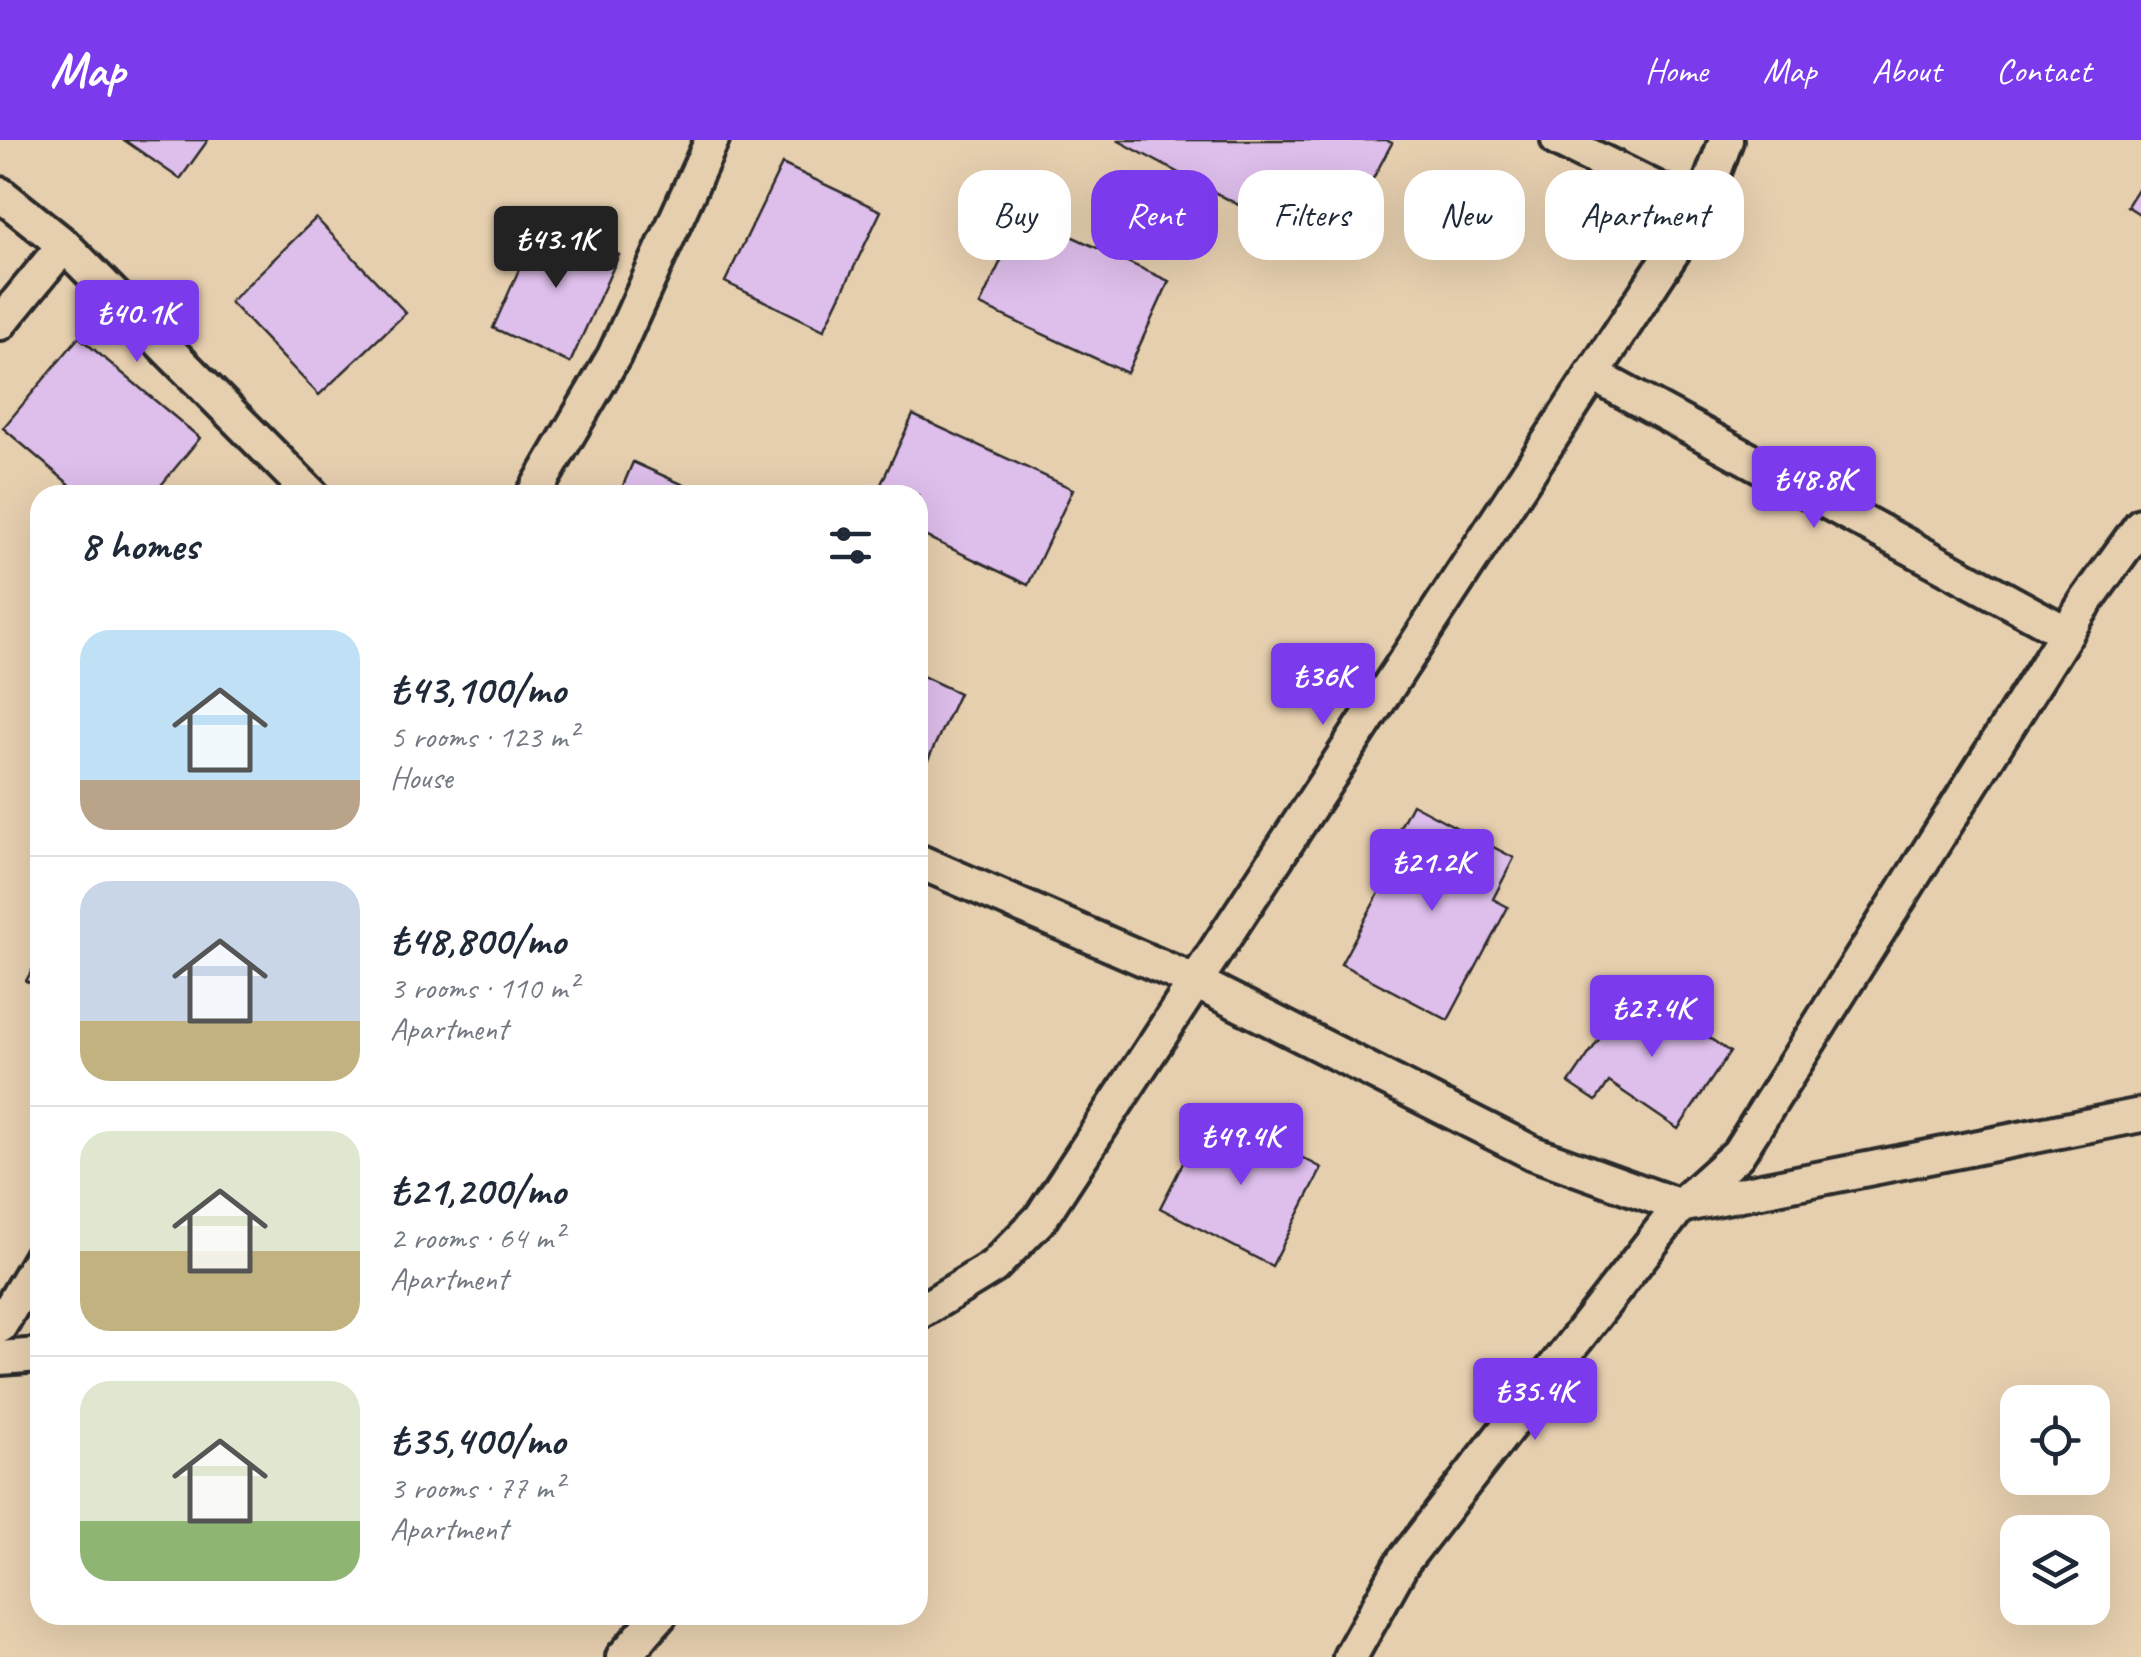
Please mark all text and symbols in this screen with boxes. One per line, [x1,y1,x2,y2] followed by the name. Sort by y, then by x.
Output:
[50,40,125,100] text: Map
[1645,48,1708,93] text: Home
[1763,48,1816,93] text: Map
[1871,48,1941,93] text: About
[1996,48,2091,93] text: Contact
[958,170,1071,260] chip: Buy
[1091,170,1218,260] chip: Rent
[1238,170,1384,260] chip: Filters
[1404,170,1525,260] chip: New
[1545,170,1744,260] chip: Apartment
[475,206,637,291] pin: ₺43.1K
[516,218,596,259] text: ₺43.1K
[56,280,218,365] pin: ₺40.1K
[97,292,177,333] text: ₺40.1K
[1733,446,1895,531] pin: ₺48.8K
[1774,458,1854,499] text: ₺48.8K
[823,518,878,573] icon: filters
[80,519,199,572] text: 8 homes
[1264,643,1382,728] pin: ₺36K
[1293,655,1353,696] text: ₺36K
[390,663,566,716] text: ₺43,100/mo
[160,670,280,790] icon: home
[390,716,577,757] text: 5 rooms · 123 m²
[390,757,452,798] text: House
[1351,829,1513,914] pin: ₺21.2K
[1392,841,1472,882] text: ₺21.2K
[390,914,566,967] text: ₺48,800/mo
[160,921,280,1041] icon: home
[390,967,577,1008] text: 3 rooms · 110 m²
[1571,975,1733,1060] pin: ₺27.4K
[1612,987,1692,1028] text: ₺27.4K
[390,1008,508,1049] text: Apartment
[1160,1103,1322,1188] pin: ₺49.4K
[1201,1115,1281,1156] text: ₺49.4K
[390,1164,566,1217] text: ₺21,200/mo
[160,1171,280,1291] icon: home
[390,1217,563,1258] text: 2 rooms · 64 m²
[390,1258,508,1299] text: Apartment
[1454,1358,1616,1443] pin: ₺35.4K
[1495,1370,1575,1411] text: ₺35.4K
[2000,1385,2110,1625] map controls
[2000,1385,2110,1495] button: locate
[390,1414,565,1467] text: ₺35,400/mo
[160,1421,280,1541] icon: home
[390,1467,563,1508] text: 3 rooms · 77 m²
[390,1508,508,1549] text: Apartment
[2000,1515,2110,1625] button: layers

